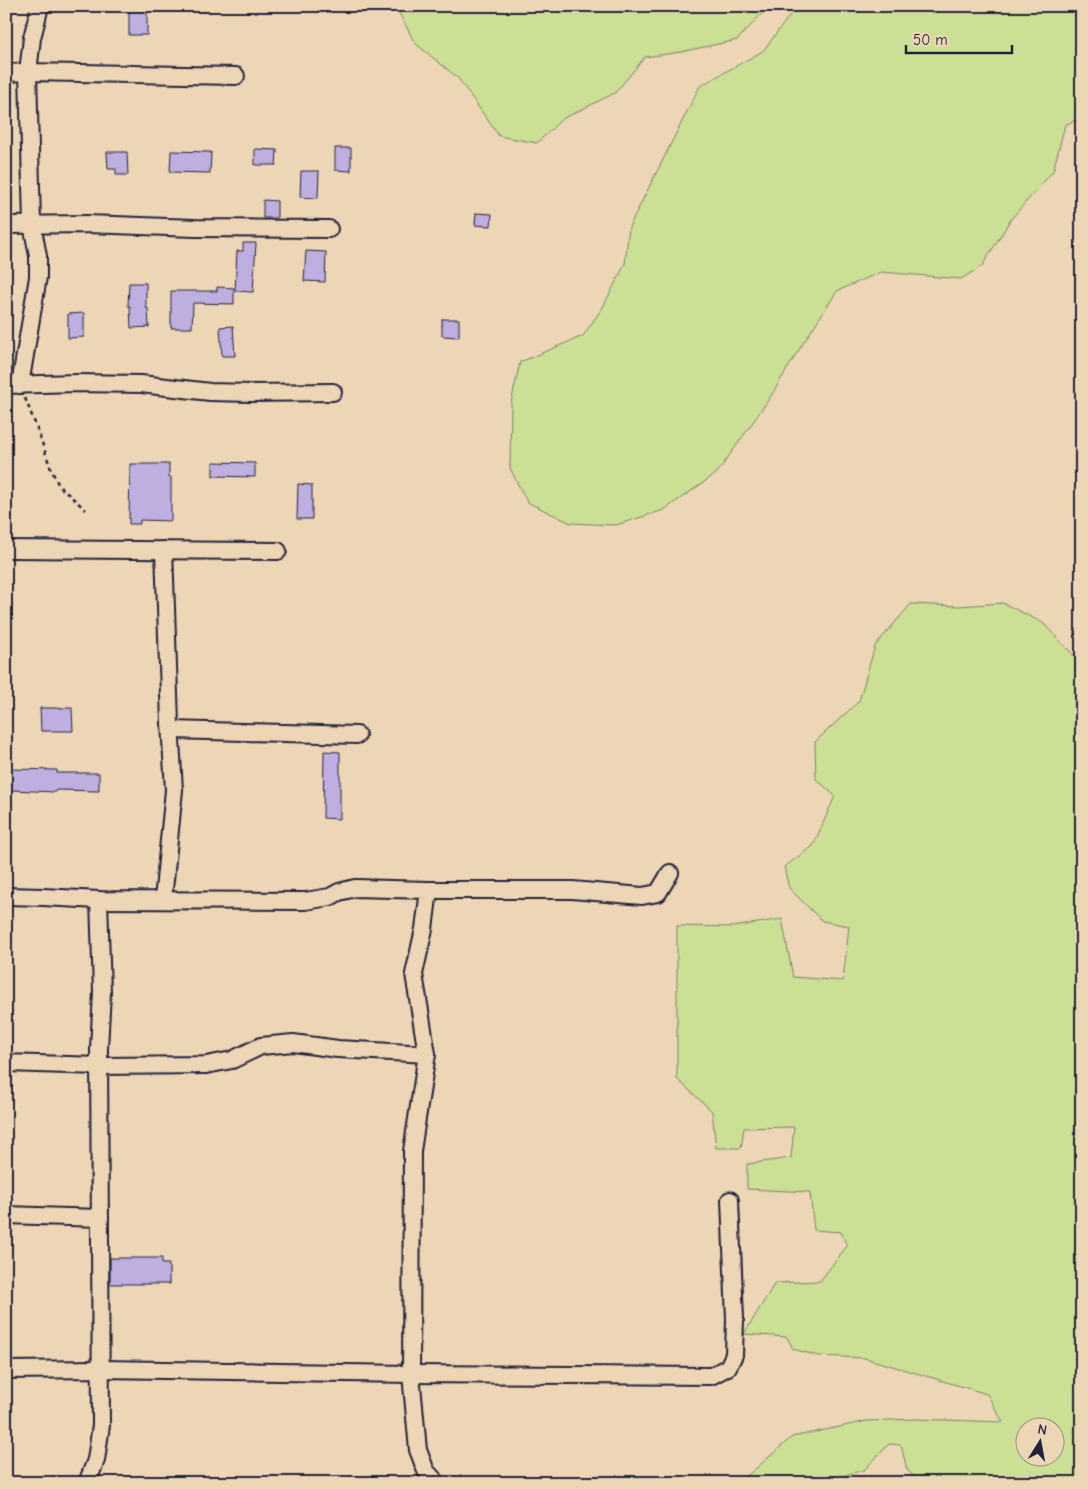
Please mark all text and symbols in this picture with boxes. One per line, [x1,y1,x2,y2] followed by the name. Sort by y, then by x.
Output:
[906,22,1012,54] scale bar
[913,31,948,49] text: 50 m
[1016,1416,1066,1466] north arrow
[1036,1421,1048,1439] text: N

